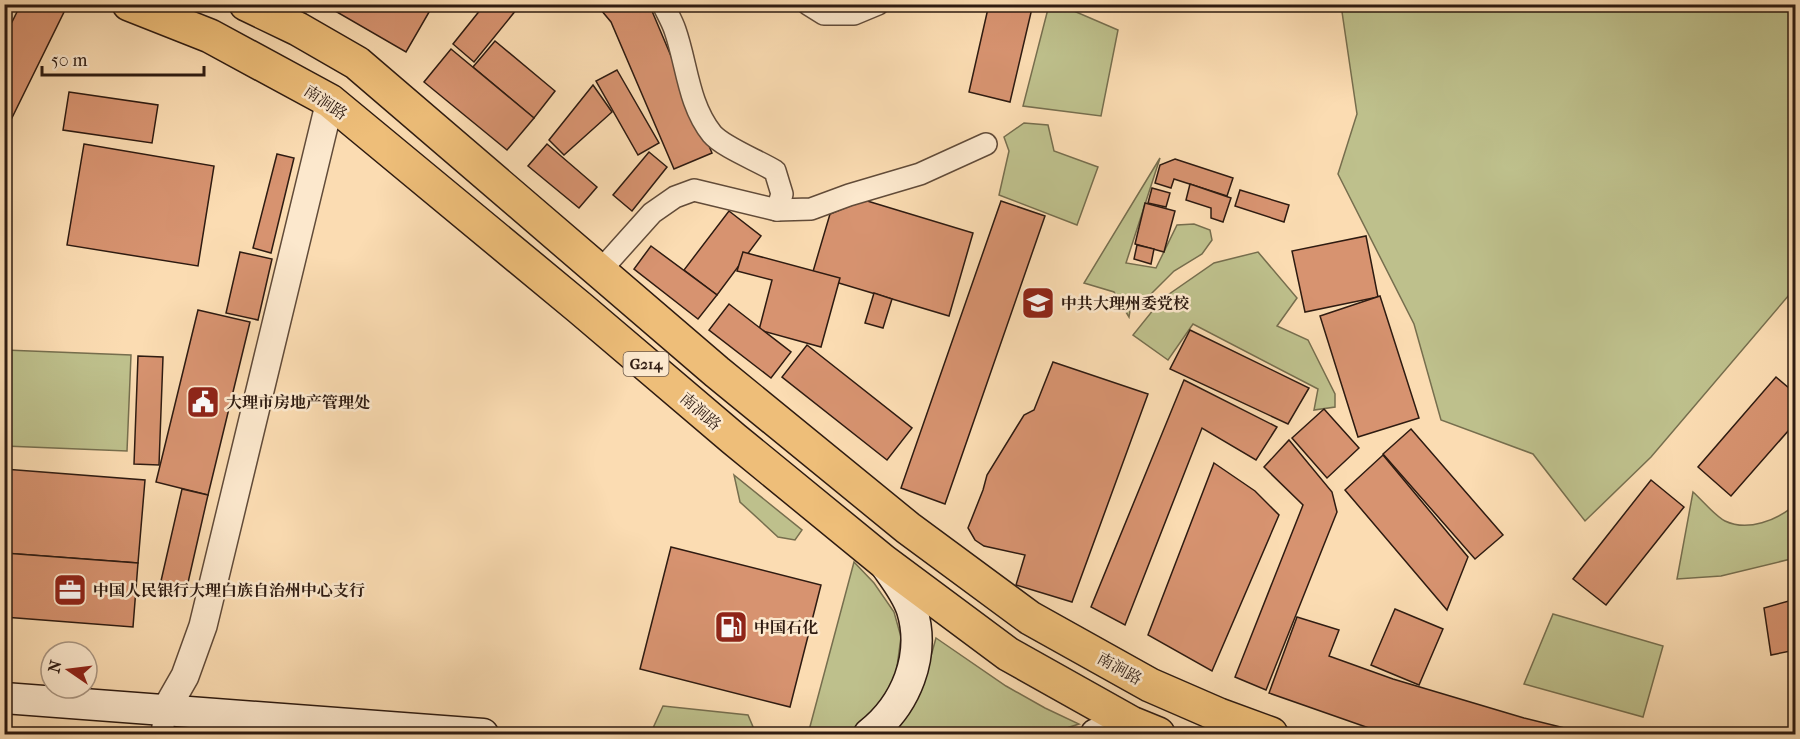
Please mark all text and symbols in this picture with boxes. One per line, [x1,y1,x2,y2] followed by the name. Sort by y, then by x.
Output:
[42,39,204,77] scale bar
[51,50,88,71] text: 50 m
[301,81,351,124] street label: 南涧路
[1020,285,1056,321] school or university icon: 中共大理州委党校
[1061,294,1189,313] place label: 中共大理州委党校
[624,352,668,376] road number: G214
[185,384,221,420] public building icon: 大理市房地产管理处
[676,388,725,434] street label: 南涧路
[226,393,370,412] place label: 大理市房地产管理处
[52,572,88,608] office icon: 中国人民银行大理白族自治州中心支行
[93,581,365,600] place label: 中国人民银行大理白族自治州中心支行
[713,609,749,645] fuel station icon: 中国石化
[754,618,818,637] place label: 中国石化
[39,640,99,700] north arrow
[1094,648,1145,688] street label: 南涧路
[44,657,66,675] text: N

